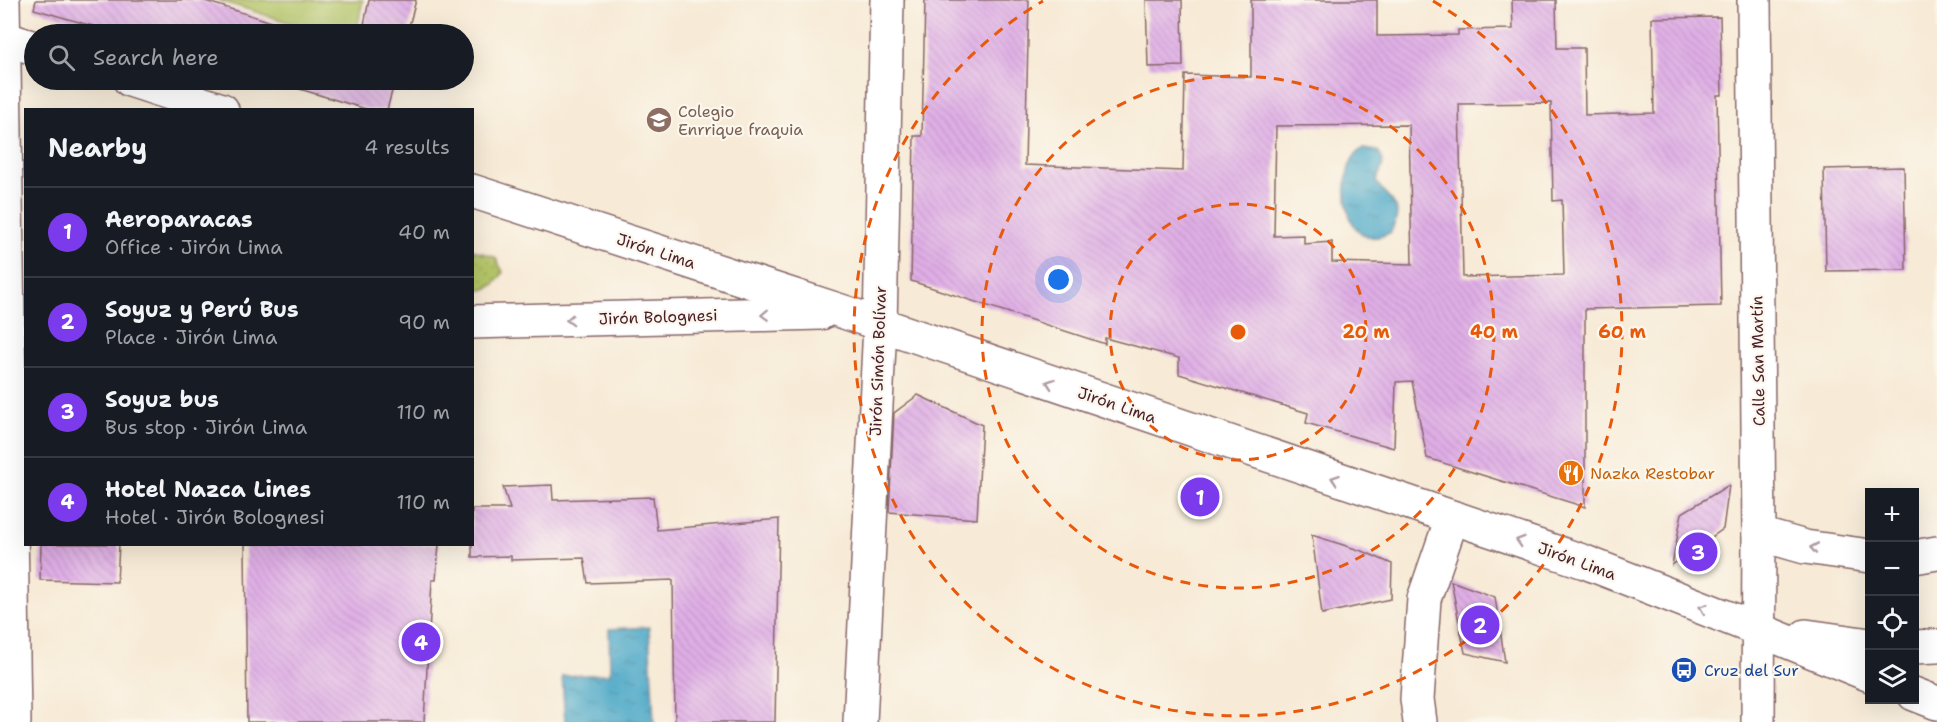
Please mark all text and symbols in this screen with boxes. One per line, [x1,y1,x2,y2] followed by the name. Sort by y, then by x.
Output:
[24,24,474,90] search box
[45,41,78,74] icon: search
[93,43,219,72] text: Search here
[678,101,803,140] place label: Colegio Enrrique fraquia
[644,105,674,135] school or university icon: Colegio Enrrique fraquia
[48,130,147,165] text: Nearby
[364,134,450,160] text: 4 results
[105,205,253,234] text: Aeroparacas
[63,219,72,245] text: 1
[398,219,450,245] text: 40 m
[614,228,698,274] street label: Jirón Lima
[105,234,283,260] text: Office · Jirón Lima
[1044,265,1073,294] your location
[865,285,891,437] street label: Jirón Simón Bolívar
[105,295,299,324] text: Soyuz y Perú Bus
[1746,296,1770,426] street label: Calle San Martín
[598,304,718,330] street label: Jirón Bolognesi
[760,308,769,321] one-way arrow
[61,309,75,335] text: 2
[398,309,450,335] text: 90 m
[565,314,574,326] one-way arrow
[1342,320,1390,344] text: 20 m
[1470,320,1518,344] text: 40 m
[1598,320,1646,344] text: 60 m
[1228,322,1248,342] centre of rings
[105,324,277,350] text: Place · Jirón Lima
[1046,378,1056,390] one-way arrow
[1075,382,1159,428] street label: Jirón Lima
[105,385,219,414] text: Soyuz bus
[61,399,75,425] text: 3
[396,399,450,425] text: 110 m
[105,414,307,440] text: Bus stop · Jirón Lima
[1556,458,1586,488] restaurant icon: Nazka Restobar
[1590,463,1715,484] place label: Nazka Restobar
[1330,473,1341,486] one-way arrow
[1180,474,1220,520] pin: 1
[105,475,311,504] text: Hotel Nazca Lines
[1865,488,1919,704] map controls
[1865,488,1919,542] button: +
[61,489,75,515] text: 4
[396,489,450,515] text: 110 m
[105,504,325,530] text: Hotel · Jirón Bolognesi
[1678,530,1718,574] pin: 3
[1515,535,1526,548] one-way arrow
[1535,537,1619,585] street label: Jirón Lima
[1809,542,1819,555] one-way arrow
[1865,542,1919,596] button: −
[1865,596,1919,650] button: locate
[1460,602,1500,648] pin: 2
[1698,602,1709,615] one-way arrow
[402,620,440,664] pin: 4
[1865,650,1919,704] button: layers
[1669,655,1699,685] bus stop icon: Cruz del Sur
[1704,660,1799,681] place label: Cruz del Sur

